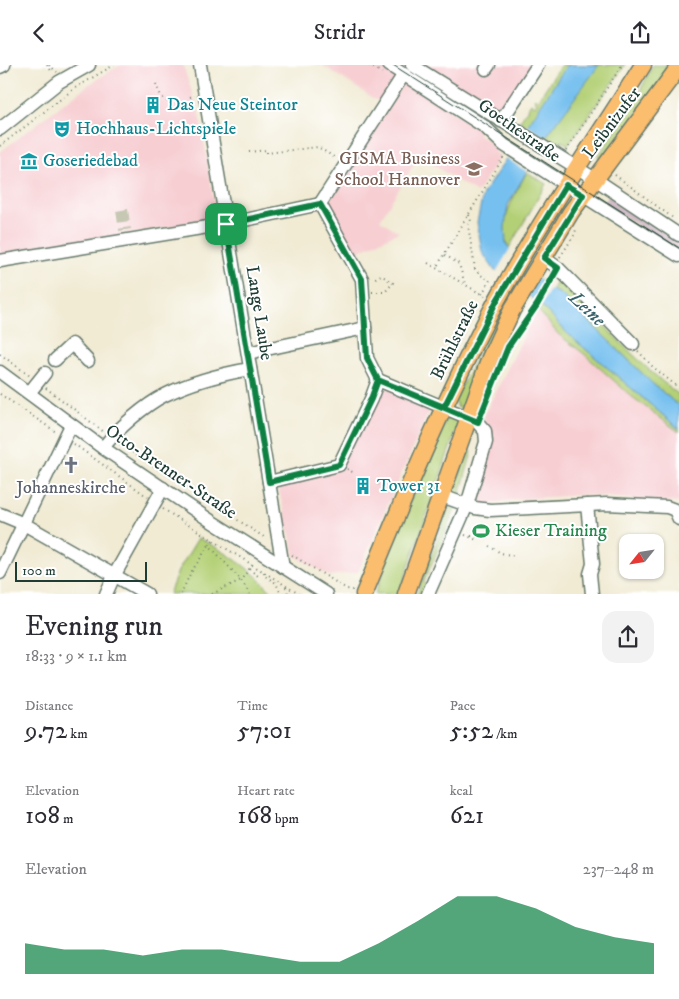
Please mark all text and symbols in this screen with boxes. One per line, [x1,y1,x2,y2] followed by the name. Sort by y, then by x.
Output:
[25,19,53,47] icon: back
[314,19,365,46] text: Stridr
[626,19,654,47] icon: share
[578,83,646,163] street label: Leibnizufer
[167,94,298,116] place label: Das Neue Steintor
[473,94,565,168] street label: Goethestraße
[143,95,163,115] building icon: Das Neue Steintor
[76,118,236,140] place label: Hochhaus-Lichtspiele
[52,119,72,139] theatre icon: Hochhaus-Lichtspiele
[334,148,460,191] place label: GISMA Business School Hannover
[43,150,138,172] place label: Goseriedebad
[19,151,39,171] museum icon: Goseriedebad
[464,159,484,179] school or university icon: GISMA Business School Hannover
[205,203,247,245] pin
[212,210,240,238] icon: arrive
[241,264,277,362] street label: Lange Laube
[563,286,610,332] water label: Leine
[426,297,484,383] street label: Brühlstraße
[101,420,241,524] street label: Otto-Brenner-Straße
[61,455,81,475] church icon: Johanneskirche
[377,475,440,497] place label: Tower 31
[353,476,373,496] building icon: Tower 31
[14,477,126,499] place label: Johanneskirche
[495,520,607,542] place label: Kieser Training
[471,521,491,541] sports icon: Kieser Training
[619,534,664,579] north arrow
[619,534,664,579] map controls
[15,559,148,582] scale bar
[22,562,56,580] text: 100 m
[25,609,163,644] text: Evening run
[602,611,654,663] button: share
[25,646,127,666] text: 18:33 · 9 × 1.1 km
[25,697,73,715] text: Distance
[237,697,268,715] text: Time
[450,697,476,715] text: Pace
[25,715,67,746] text: 9.72
[237,715,292,746] text: 57:01
[450,715,493,746] text: 5:52
[67,725,88,743] text: km
[493,725,518,743] text: /km
[25,782,79,800] text: Elevation
[237,782,295,800] text: Heart rate
[450,782,473,800] text: kcal
[25,800,60,831] text: 108
[237,800,272,831] text: 168
[450,800,484,831] text: 621
[60,810,74,828] text: m
[272,810,299,828] text: bpm
[25,859,87,879] text: Elevation
[583,859,654,879] text: 237–248 m

